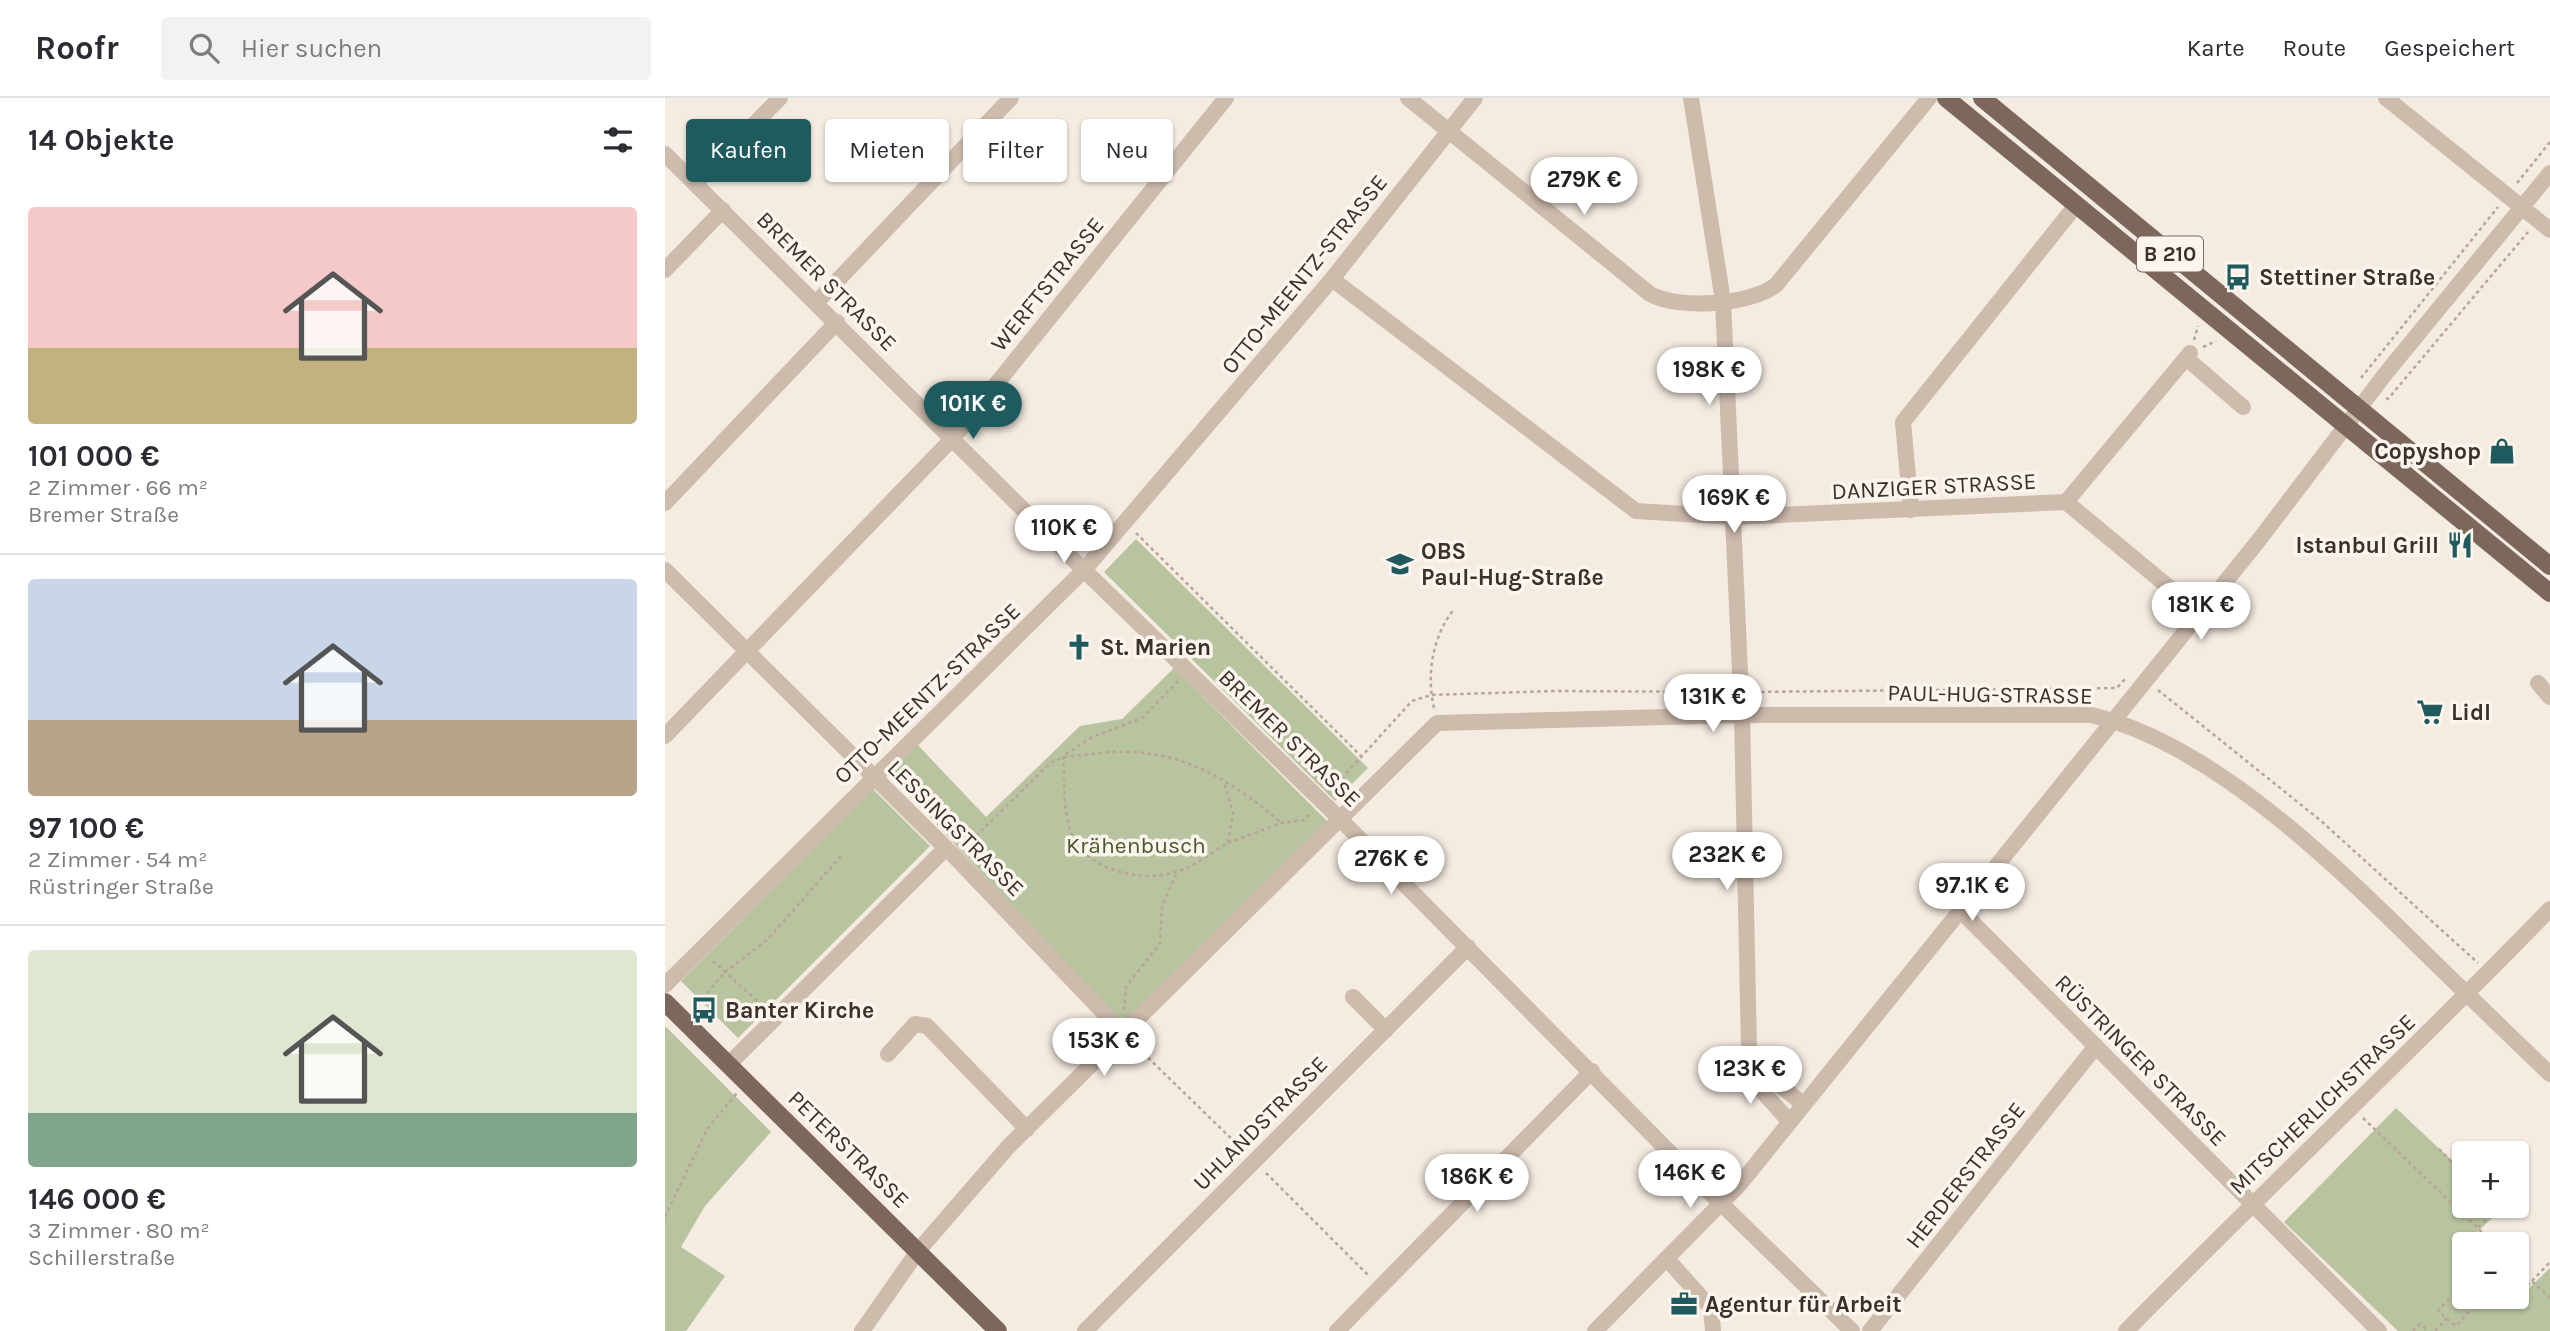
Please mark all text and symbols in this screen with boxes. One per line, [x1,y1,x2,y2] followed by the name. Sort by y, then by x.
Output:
[161,17,651,80] search box
[35,29,119,67] text: Roofr
[185,29,223,67] icon: search
[241,33,382,64] text: Hier suchen
[2187,34,2245,62] text: Karte
[2283,34,2346,62] text: Route
[2384,34,2515,62] text: Gespeichert
[686,119,811,182] chip: Kaufen
[825,119,949,182] chip: Mieten
[963,119,1067,182] chip: Filter
[1081,119,1173,182] chip: Neu
[599,121,637,159] icon: filters
[28,122,174,158] text: 14 Objekte
[1527,158,1641,217] pin: 279K €
[1547,166,1621,193] text: 279K €
[1216,169,1393,379] street label: OTTO-MEENTZ-STRASSE
[751,206,902,357] street label: BREMER STRASSE
[985,212,1110,357] street label: WERFTSTRASSE
[2137,236,2203,272] road number: B 210
[270,253,396,379] icon: home
[2223,262,2253,292] bus stop icon: Stettiner Straße
[2259,264,2435,291] place label: Stettiner Straße
[1652,348,1766,407] pin: 198K €
[1673,356,1745,383] text: 198K €
[916,382,1030,441] pin: 101K €
[940,390,1006,417] text: 101K €
[2487,436,2517,466] shop icon: Copyshop
[28,438,159,474] text: 101 000 €
[2374,438,2481,465] place label: Copyshop
[1831,468,2037,505] street label: DANZIGER STRASSE
[28,474,208,501] text: 2 Zimmer · 66 m²
[1677,476,1791,535] pin: 169K €
[1698,484,1770,511] text: 169K €
[28,501,179,528] text: Bremer Straße
[1007,505,1121,565] pin: 110K €
[1031,514,1097,541] text: 110K €
[2445,530,2475,560] restaurant icon: Istanbul Grill
[2295,532,2439,559] place label: Istanbul Grill
[1421,538,1604,591] place label: OBS Paul-Hug-Straße
[1385,549,1415,579] school or university icon: OBS Paul-Hug-Straße
[2144,582,2258,642] pin: 181K €
[2168,591,2234,618] text: 181K €
[829,597,1026,789] street label: OTTO-MEENTZ-STRASSE
[270,625,396,751] icon: home
[1064,632,1094,662] church icon: St. Marien
[1100,634,1211,661] place label: St. Marien
[1213,664,1366,813] street label: BREMER STRASSE
[1656,674,1770,734] pin: 131K €
[1887,679,2093,710] street label: PAUL-HUG-STRASSE
[1680,683,1746,710] text: 131K €
[2415,697,2445,727] supermarket icon: Lidl
[2451,699,2491,726] place label: Lidl
[882,754,1030,902] street label: LESSINGSTRASSE
[28,810,144,846] text: 97 100 €
[1066,832,1206,859] park label: Krähenbusch
[1670,832,1784,892] pin: 232K €
[1334,836,1448,896] pin: 276K €
[1688,841,1766,868] text: 232K €
[1354,845,1428,872] text: 276K €
[28,846,207,873] text: 2 Zimmer · 54 m²
[1907,864,2037,923] pin: 97.1K €
[1935,872,2009,899] text: 97.1K €
[28,873,214,900] text: Rüstringer Straße
[2049,969,2232,1152] street label: RÜSTRINGER STRASSE
[689,995,719,1025] bus stop icon: Banter Kirche
[270,996,396,1122] icon: home
[725,997,874,1024] place label: Banter Kirche
[2224,1009,2421,1200] street label: MITSCHERLICHSTRASSE
[1047,1018,1161,1078] pin: 153K €
[1068,1027,1140,1054] text: 153K €
[1693,1046,1807,1106] pin: 123K €
[1188,1051,1333,1196] street label: UHLANDSTRASSE
[1714,1055,1786,1082] text: 123K €
[783,1085,915,1214] street label: PETERSTRASSE
[1900,1097,2031,1254] street label: HERDERSTRASSE
[2452,1141,2529,1309] map controls
[2452,1141,2529,1218] button: +
[1633,1150,1747,1210] pin: 146K €
[1420,1154,1534,1214] pin: 186K €
[1654,1159,1726,1186] text: 146K €
[1441,1163,1513,1190] text: 186K €
[28,1181,166,1217] text: 146 000 €
[28,1217,210,1244] text: 3 Zimmer · 80 m²
[2452,1232,2529,1309] button: −
[28,1244,175,1271] text: Schillerstraße
[1669,1289,1699,1319] office icon: Agentur für Arbeit
[1705,1291,1902,1318] place label: Agentur für Arbeit

